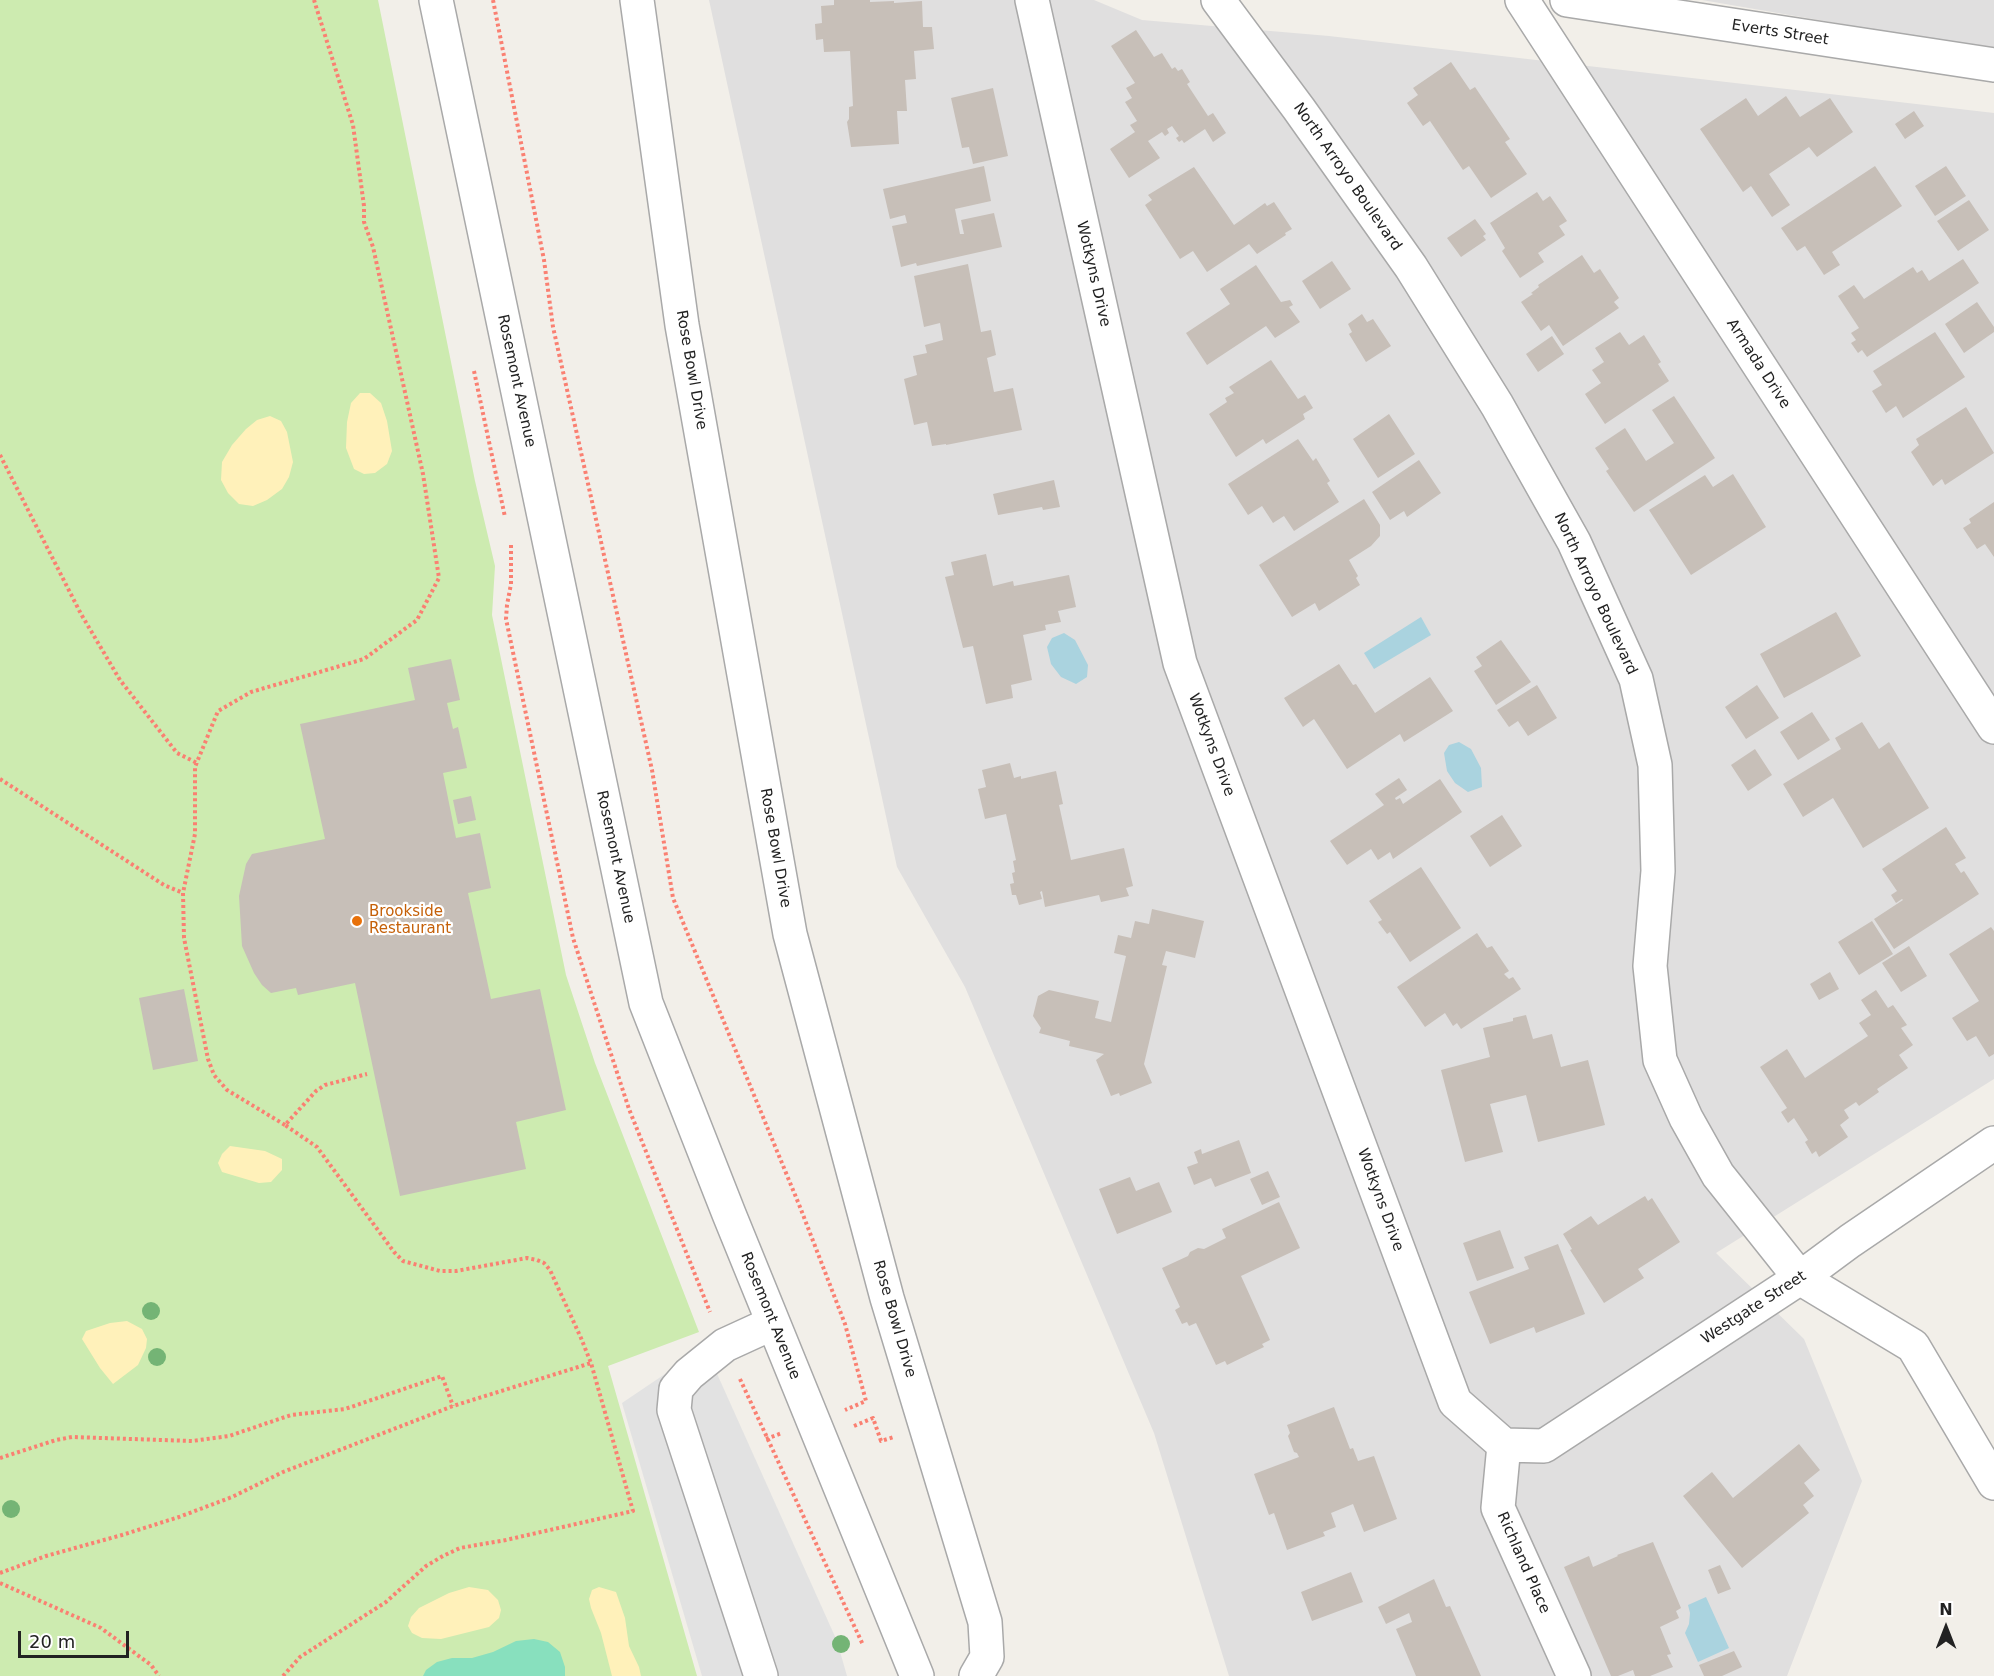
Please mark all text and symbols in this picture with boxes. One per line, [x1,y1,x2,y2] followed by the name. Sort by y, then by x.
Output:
[1730,16,1830,50] street label: Everts Street
[1289,100,1405,254] street label: North Arroyo Boulevard
[1072,219,1114,329] street label: Wotkyns Drive
[672,309,710,431] street label: Rose Bowl Drive
[493,313,539,449] street label: Rosemont Avenue
[1722,316,1794,412] street label: Armada Drive
[1550,510,1640,678] street label: North Arroyo Boulevard
[1184,691,1238,799] street label: Wotkyns Drive
[756,787,794,909] street label: Rose Bowl Drive
[592,789,638,925] street label: Rosemont Avenue
[369,903,451,938] place label: Brookside Restaurant
[350,914,364,928] marker: Brookside Restaurant
[1353,1146,1407,1254] street label: Wotkyns Drive
[736,1250,804,1382] street label: Rosemont Avenue
[869,1258,919,1380] street label: Rose Bowl Drive
[1698,1267,1810,1349] street label: Westgate Street
[1493,1509,1553,1617] street label: Richland Place
[1916,1598,1976,1658] north arrow
[1939,1600,1953,1619] text: N
[21,1619,132,1657] scale bar
[29,1631,75,1652] text: 20 m

